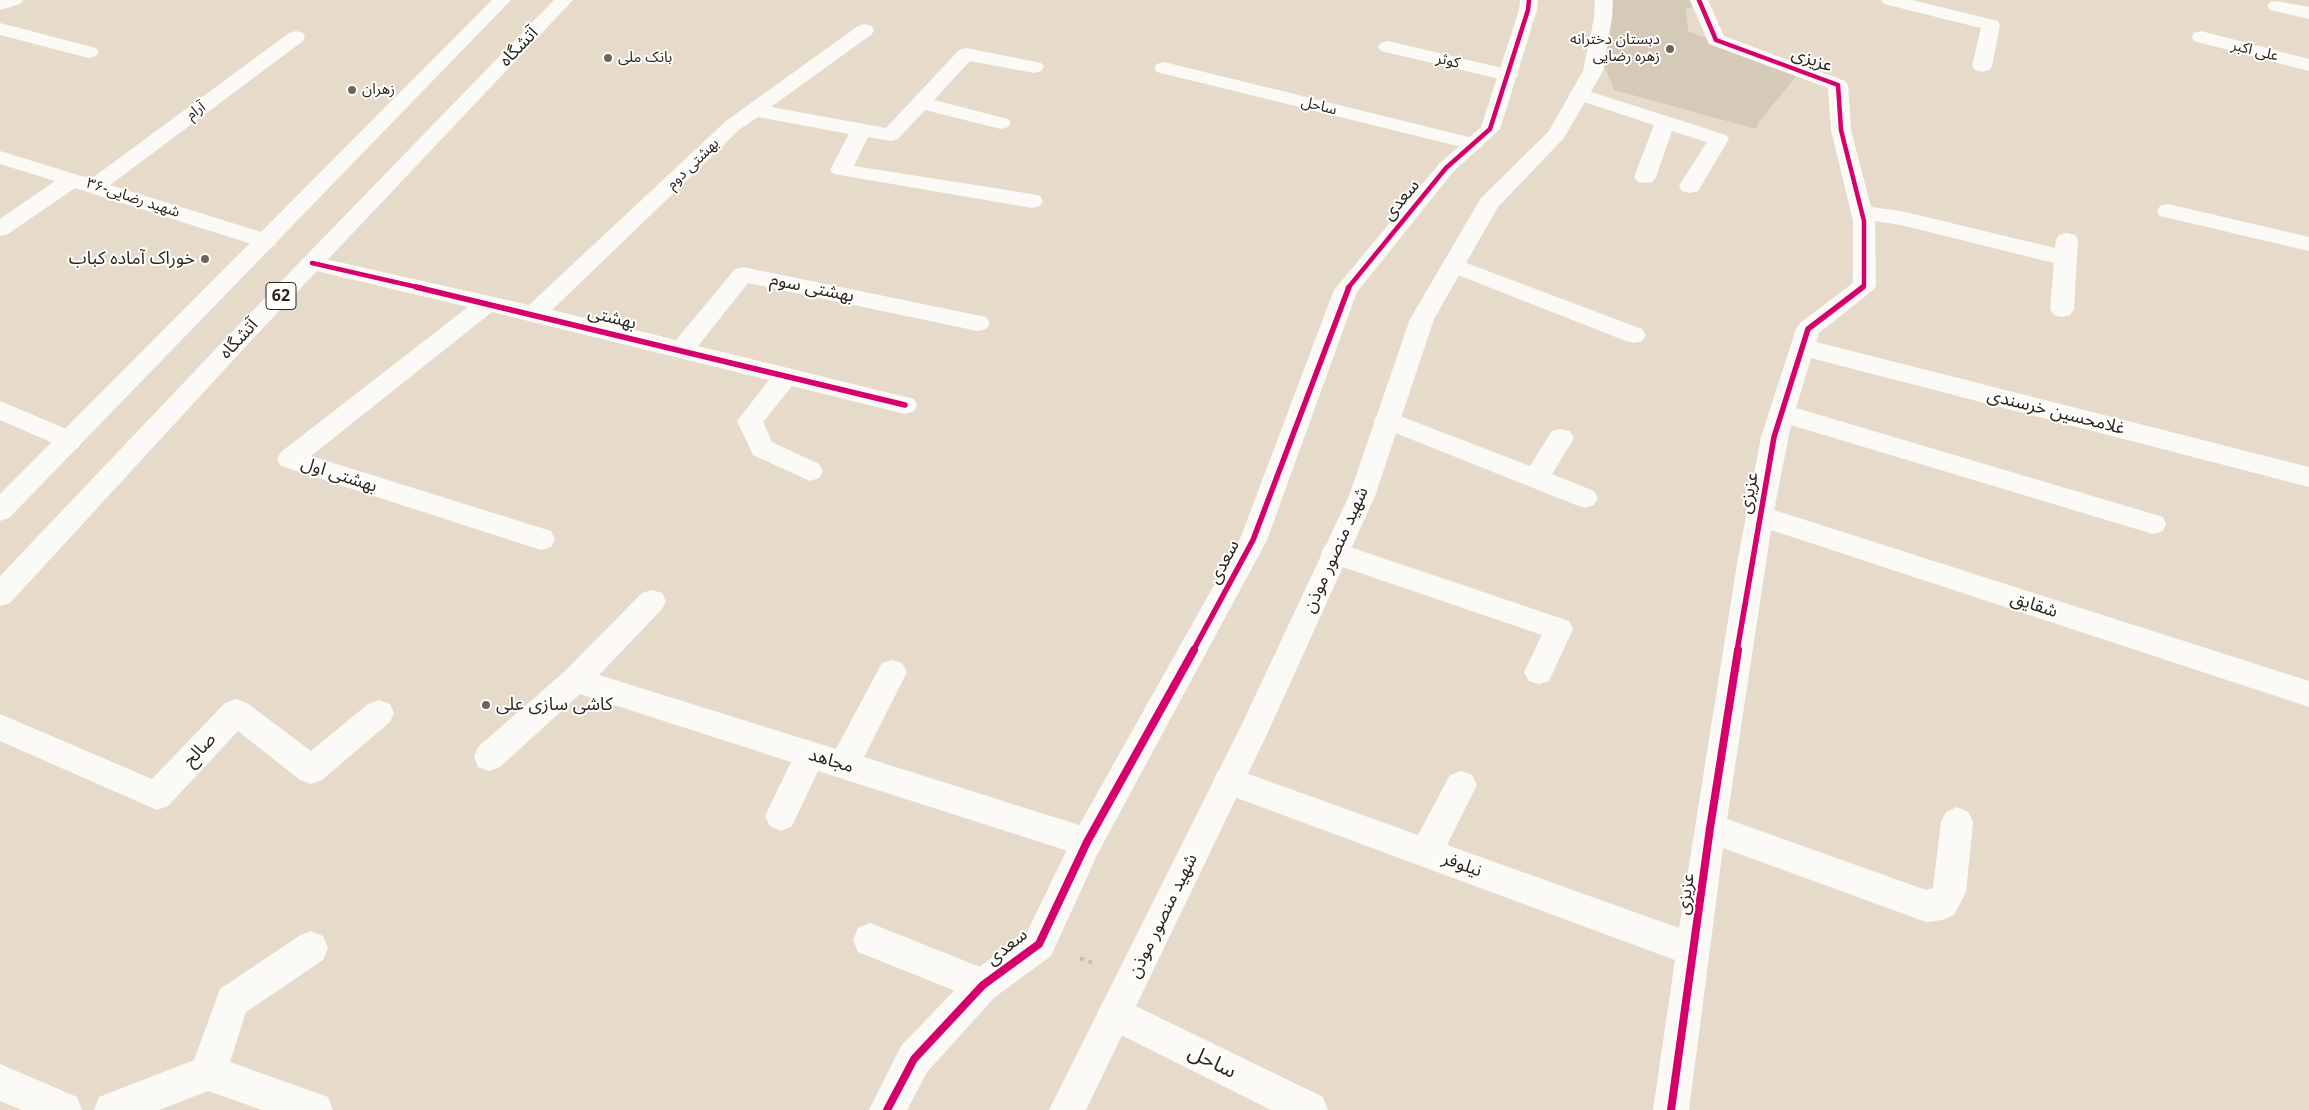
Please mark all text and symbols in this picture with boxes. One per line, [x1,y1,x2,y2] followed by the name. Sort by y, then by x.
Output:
[495,23,543,71] street label: آتشگاه
[1570,31,1660,66] place label: دبستان دخترانه زهره رضایی
[2230,36,2280,66] street label: علی اکبر
[1664,43,1676,55] marker: دبستان دخترانه زهره رضایی
[1789,43,1835,77] street label: عزیزی
[618,49,672,67] place label: بانک ملی
[1434,50,1462,72] street label: کوثر
[602,52,614,64] marker: بانک ملی
[362,81,395,99] place label: زهران
[346,84,358,96] marker: زهران
[1299,93,1339,119] street label: ساحل
[183,98,209,124] street label: آرام
[663,135,723,193] street label: بهشتی دوم
[84,174,182,222] street label: ۳۶-شهید رضایی
[1378,175,1424,225] street label: سعدی
[69,248,195,270] place label: خوراک آماده کباب
[199,253,211,265] marker: خوراک آماده کباب
[768,269,856,307] street label: بهشتی سوم
[266,282,296,310] road number: 62
[586,302,638,334] street label: بهشتی
[215,315,263,363] street label: آتشگاه
[1985,384,2127,440] street label: غلامحسین خرسندی
[298,453,380,497] street label: بهشتی اول
[1734,470,1764,516] street label: عزیزی
[1299,484,1373,616] street label: شهید منصور موذن
[1203,536,1245,588] street label: سعدی
[2008,587,2060,623] street label: شقایق
[496,694,613,716] place label: کاشی سازی علی
[480,699,492,711] marker: کاشی سازی علی
[179,729,221,771] street label: صالح
[806,744,856,778] street label: مجاهد
[1439,848,1485,882] street label: نیلوفر
[1124,850,1202,982] street label: شهید منصور موذن
[1672,872,1700,916] street label: عزیزی
[982,924,1032,970] street label: سعدی
[1184,1040,1240,1084] street label: ساحل

